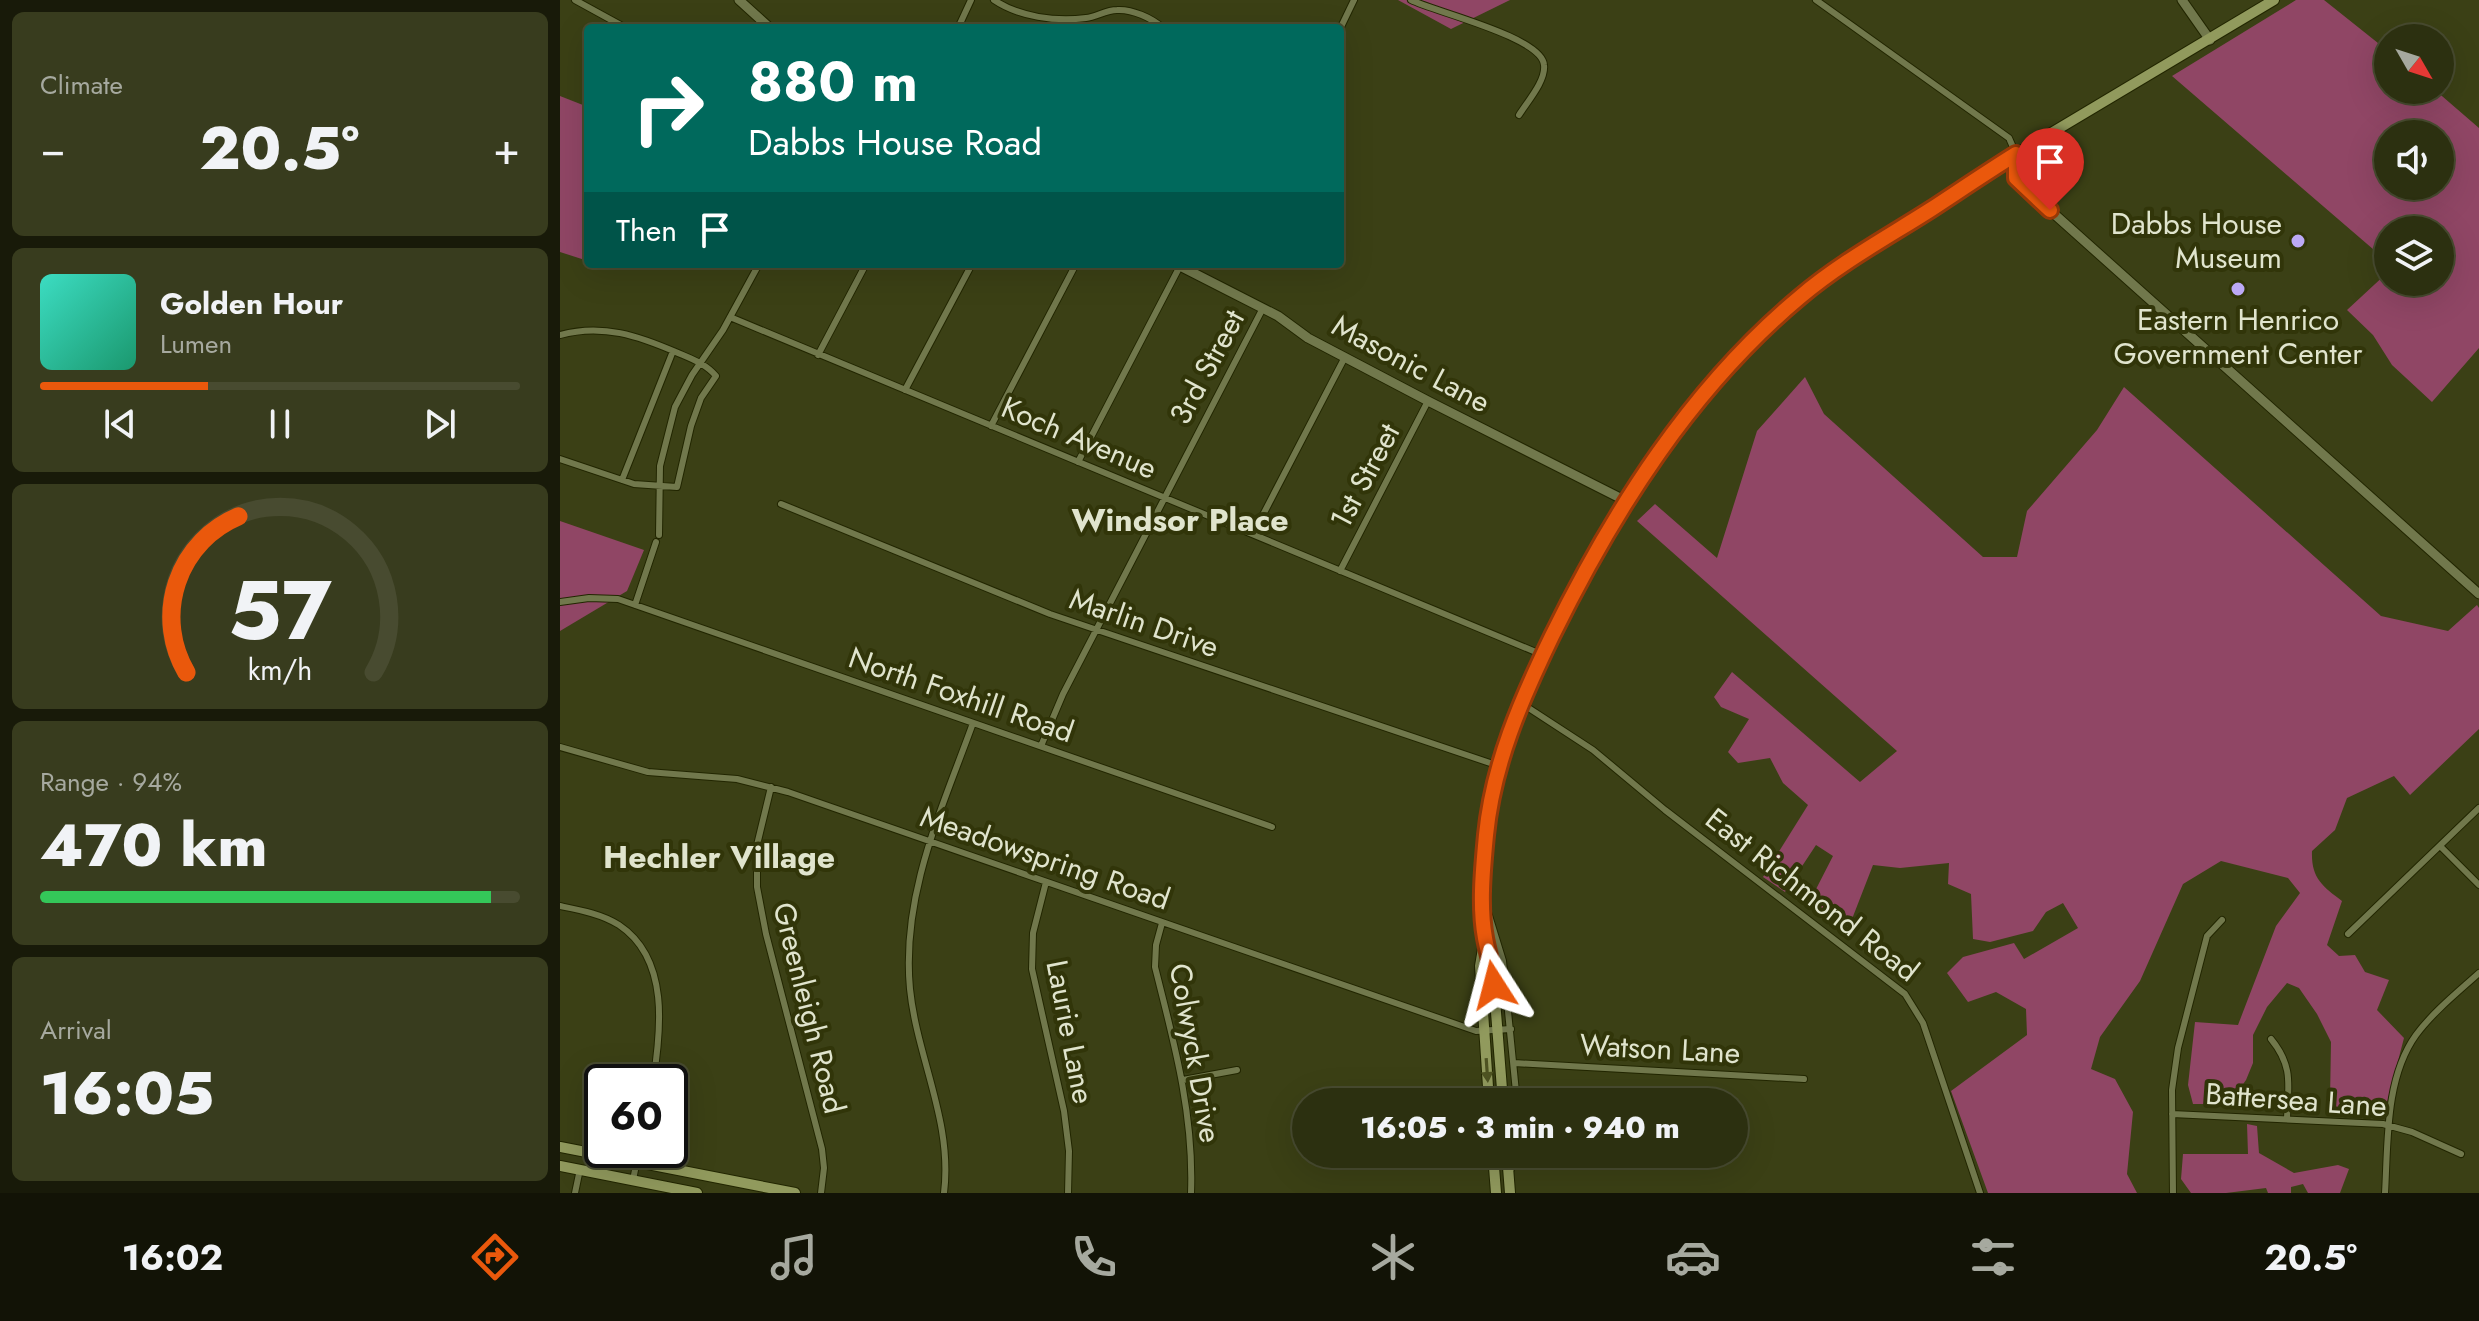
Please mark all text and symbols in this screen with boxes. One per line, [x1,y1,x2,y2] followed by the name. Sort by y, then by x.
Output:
[2374,24,2454,104] north arrow
[2374,24,2454,296] map controls
[748,41,918,122] text: 880 m
[616,56,720,160] icon: right
[40,66,123,104] text: Climate
[200,105,359,192] text: 20.5°
[748,116,1042,168] text: Dabbs House Road
[40,117,66,181] text: −
[493,117,520,181] text: +
[2374,120,2454,200] button: sound
[2016,128,2084,210] pin
[2028,140,2072,184] icon: arrive
[2111,202,2282,279] place label: Dabbs House Museum
[693,208,737,252] icon: arrive
[616,209,677,252] text: Then
[2374,216,2454,296] button: layers
[2289,232,2307,250] marker: Dabbs House Museum
[2229,280,2247,298] marker: Eastern Henrico Government Center
[160,282,343,325] text: Golden Hour
[2114,298,2363,375] place label: Eastern Henrico Government Center
[1158,301,1255,432] street label: 3rd Street
[1325,304,1498,423] street label: Masonic Lane
[160,325,232,363] text: Lumen
[995,386,1164,490] street label: Koch Avenue
[98,402,142,446] icon: previous
[258,402,302,446] icon: pause
[418,402,462,446] icon: next
[1319,415,1411,536] street label: 1st Street
[1071,497,1289,543] district label: Windsor Place
[228,549,332,669] text: 57
[1064,577,1225,668] street label: Marlin Drive
[843,636,1080,753] street label: North Foxhill Road
[248,649,312,691] text: km/h
[40,763,182,801] text: Range · 94%
[915,795,1176,920] street label: Meadowspring Road
[1697,798,1928,992] street label: East Richmond Road
[40,802,267,889] text: 470 km
[603,834,835,880] district label: Hechler Village
[762,898,857,1118] street label: Greenleigh Road
[1452,943,1536,1027] position arrow
[1036,956,1105,1107] street label: Laurie Lane
[1159,960,1232,1146] street label: Colwyck Drive
[40,1011,112,1049] text: Arrival
[1579,1023,1741,1074] street label: Watson Lane
[40,1050,214,1137] text: 16:05
[1481,1058,1494,1083] one-way arrow
[584,1064,688,1168] speed limit sign: 60
[2204,1072,2388,1127] street label: Battersea Lane
[1360,1106,1680,1149] text: 16:05 · 3 min · 940 m
[467,1229,523,1285] icon: directions
[766,1229,822,1285] icon: music
[1066,1229,1122,1285] icon: phone
[1365,1229,1421,1285] icon: climate
[1665,1229,1721,1285] icon: car
[1965,1229,2021,1285] icon: filters
[122,1231,223,1283] text: 16:02
[2264,1231,2357,1283] text: 20.5°

